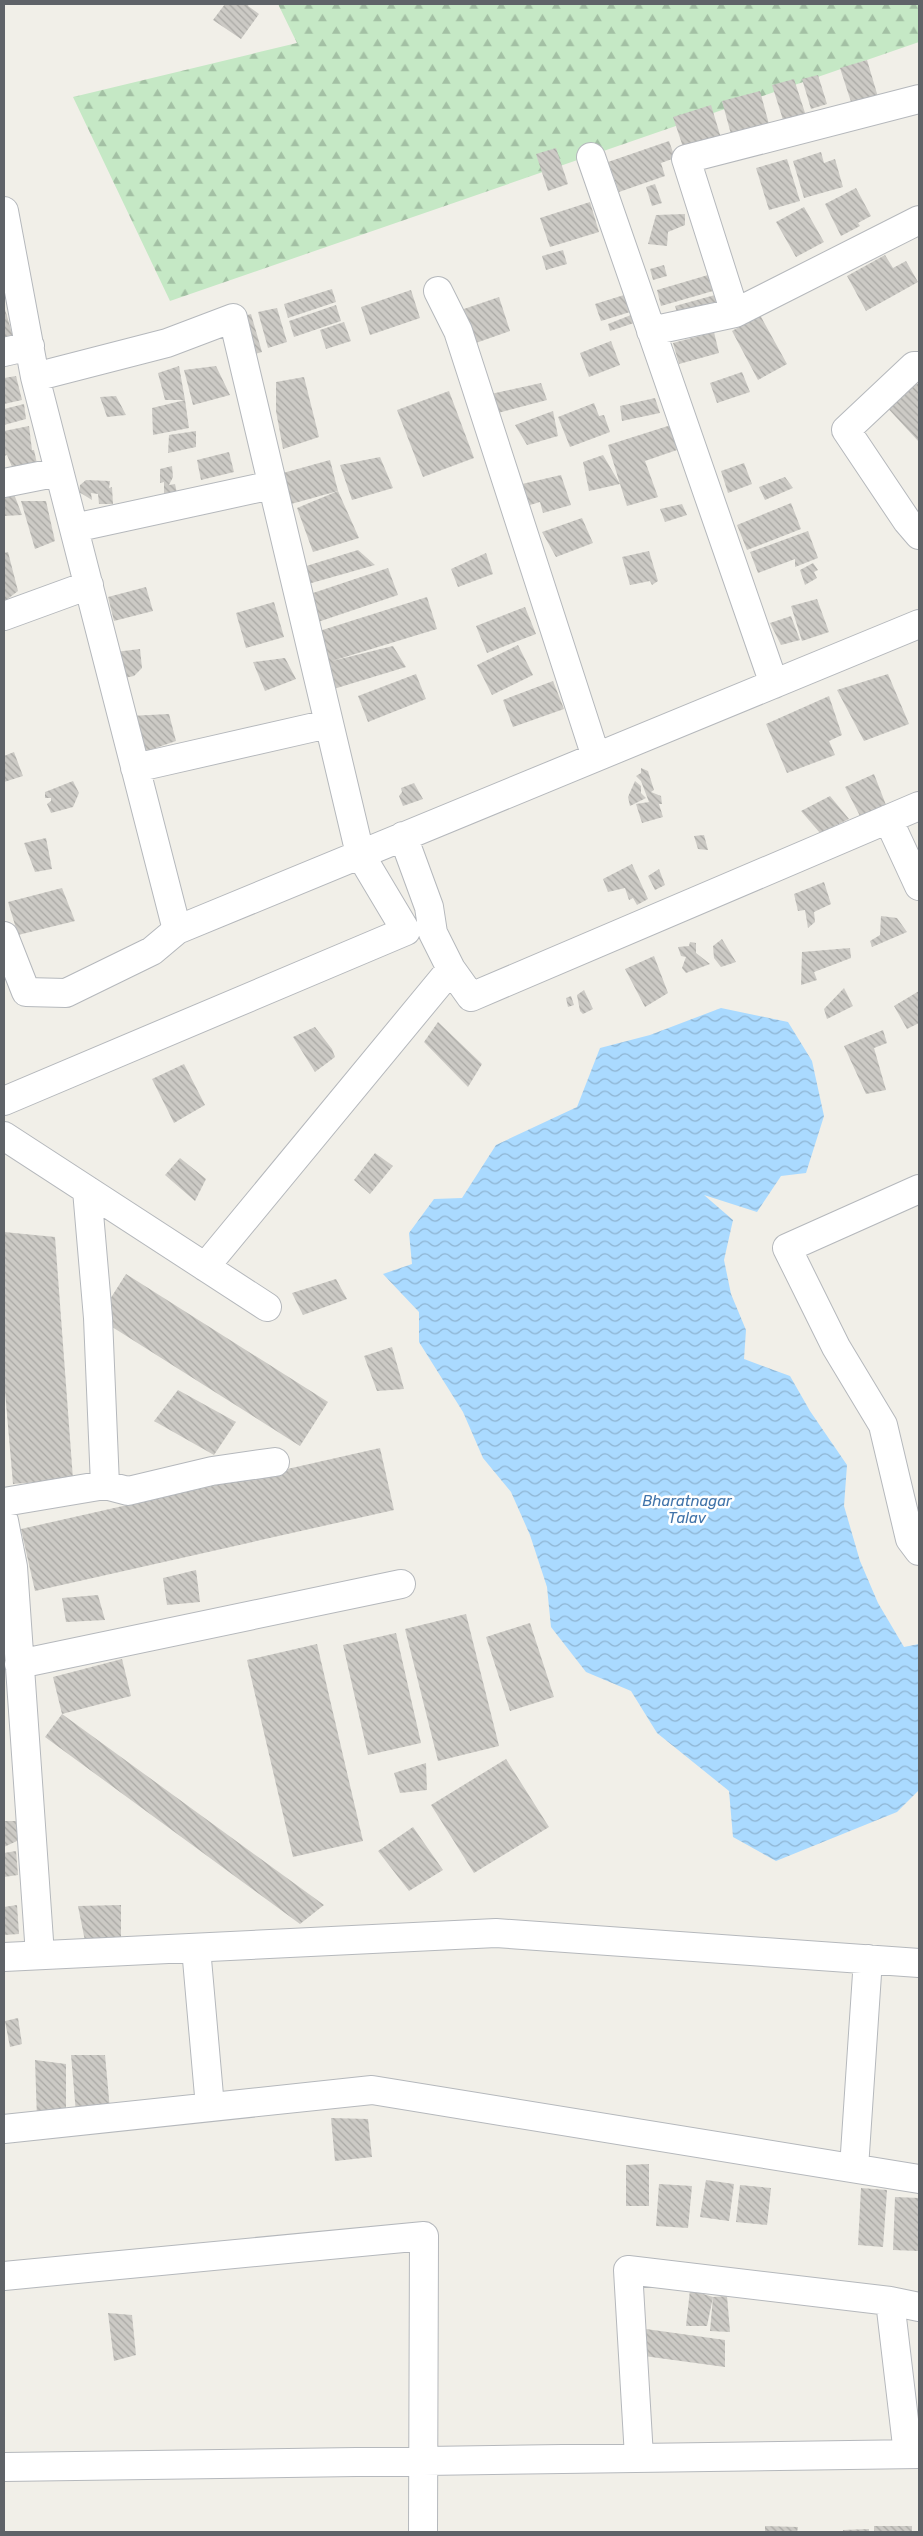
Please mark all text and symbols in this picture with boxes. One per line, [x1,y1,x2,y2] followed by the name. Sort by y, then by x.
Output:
[642,1492,733,1527] water label: Bharatnagar Talav

